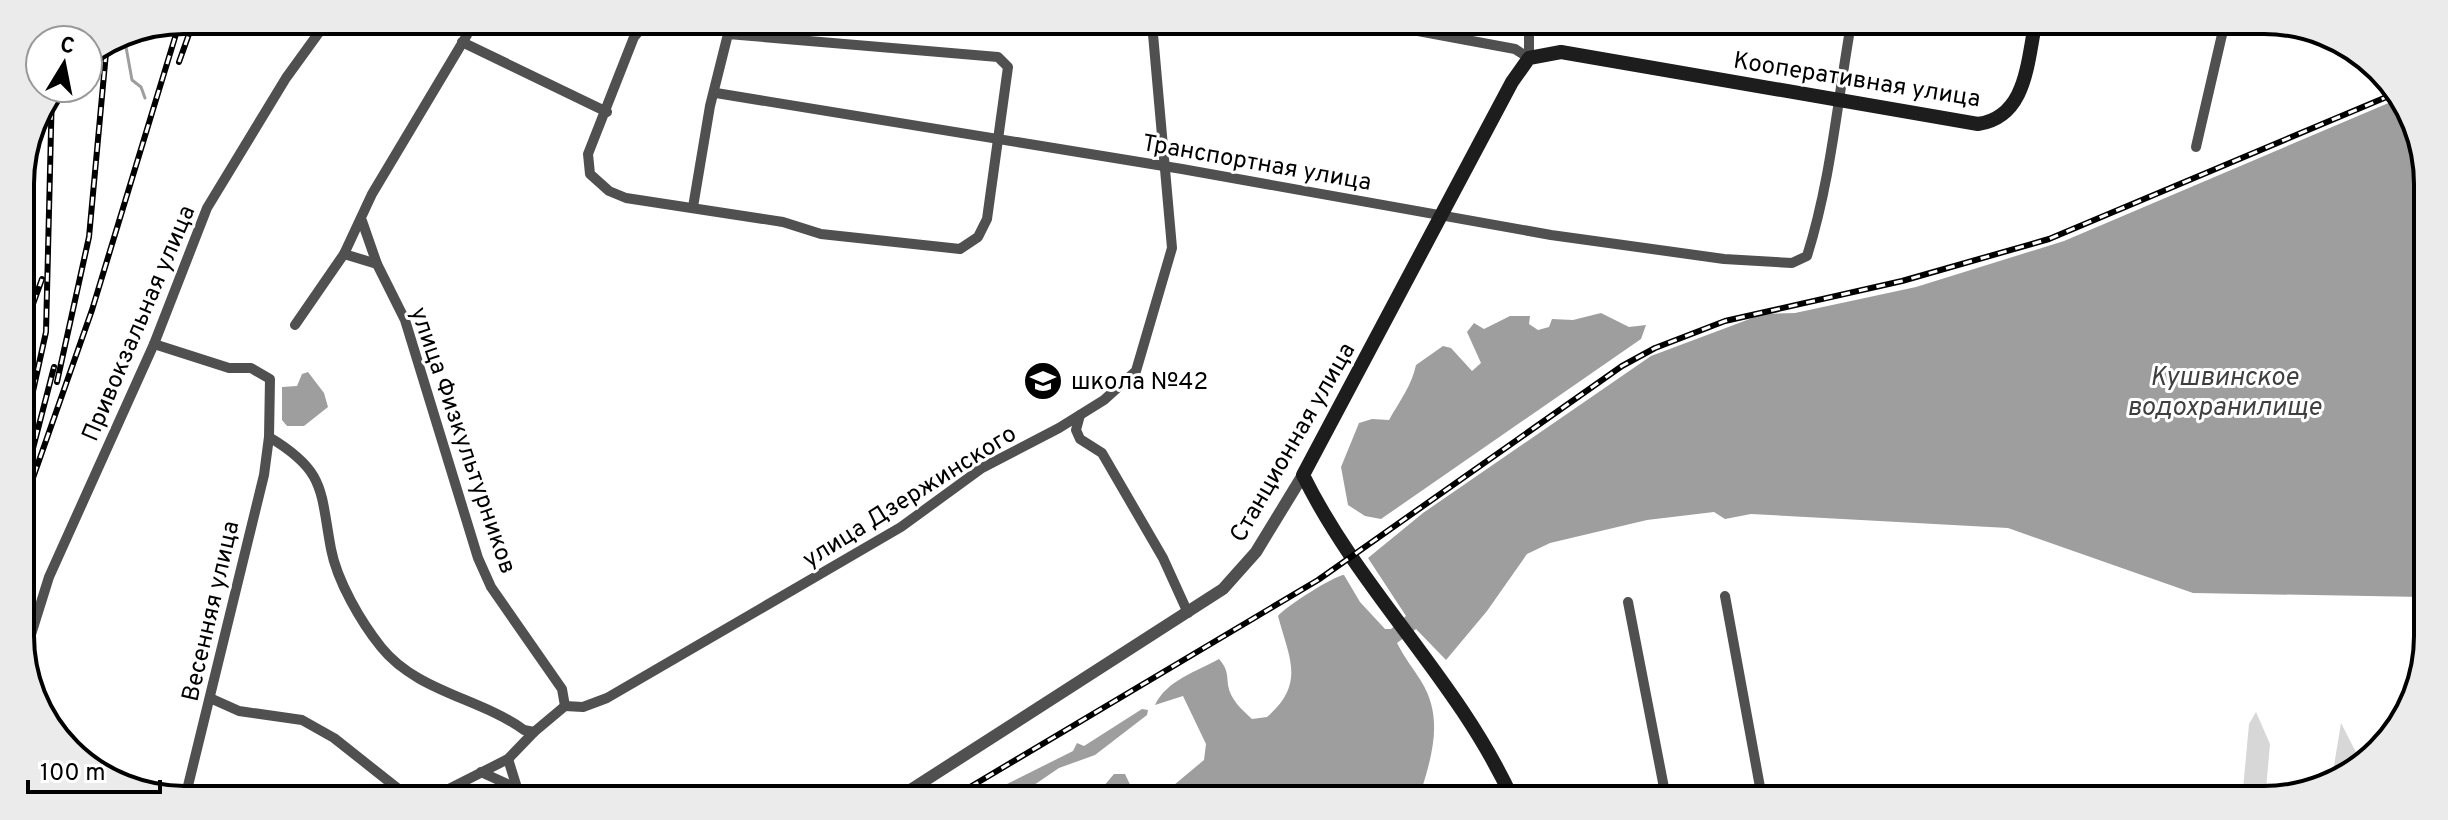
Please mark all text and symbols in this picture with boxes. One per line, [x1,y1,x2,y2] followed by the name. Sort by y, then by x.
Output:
[24,24,104,104] north arrow
[58,32,76,61] text: С
[1731,47,1982,115] street label: Кооперативная улица
[1140,129,1374,199] street label: Транспортная улица
[77,201,203,446] street label: Привокзальная улица
[402,303,522,578] street label: улица Физкультурников
[1224,338,1363,548] street label: Станционная улица
[1022,360,1064,402] school or university icon: школа №42
[2127,362,2322,425] water label: Кушвинское водохранилище
[1071,368,1208,398] place label: школа №42
[798,420,1023,576] street label: улица Дзержинского
[177,518,247,705] street label: Весенняя улица
[28,744,160,794] scale bar
[40,759,106,789] text: 100 m

